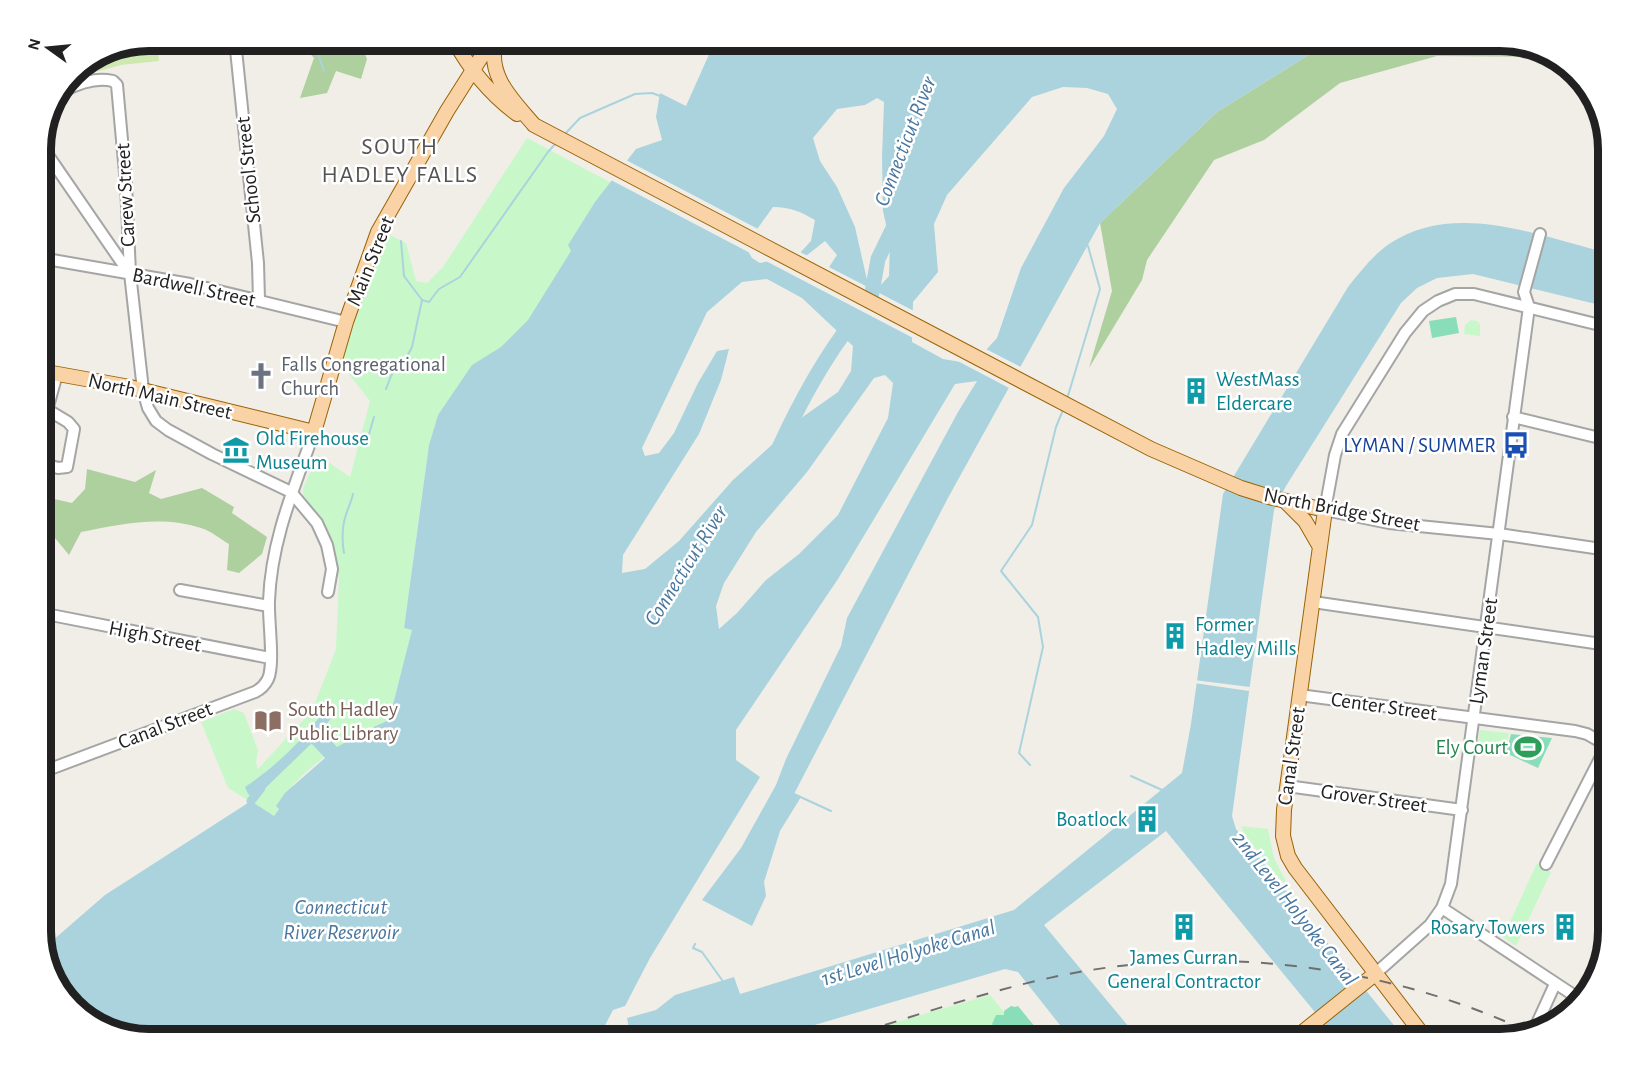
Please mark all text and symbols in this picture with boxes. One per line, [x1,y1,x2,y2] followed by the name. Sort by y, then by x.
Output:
[18,18,78,78] north arrow
[25,37,44,52] text: N
[870,73,940,209] water label: Connecticut River
[232,115,265,224] street label: School Street
[322,135,478,187] district label: SOUTH HADLEY FALLS
[112,142,139,247] street label: Carew Street
[343,213,398,309] street label: Main Street
[130,264,258,311] street label: Bardwell Street
[281,354,446,399] place label: Falls Congregational Church
[246,361,276,391] church icon: Falls Congregational Church
[1216,369,1300,414] place label: WestMass Eldercare
[86,370,234,423] street label: North Main Street
[1181,376,1211,406] building icon: WestMass Eldercare
[256,428,369,473] place label: Old Firehouse Museum
[1501,430,1531,460] bus stop icon: LYMAN / SUMMER
[221,435,251,465] museum icon: Old Firehouse Museum
[1343,435,1496,456] place label: LYMAN / SUMMER
[1262,484,1422,535] street label: North Bridge Street
[640,501,732,629] water label: Connecticut River
[1466,596,1501,706] street label: Lyman Street
[1195,614,1297,659] place label: Former Hadley Mills
[107,617,203,656] street label: High Street
[1160,621,1190,651] building icon: Former Hadley Mills
[1330,689,1439,724] street label: Center Street
[115,698,215,753] street label: Canal Street
[288,699,398,744] place label: South Hadley Public Library
[1274,705,1309,807] street label: Canal Street
[253,706,283,736] library icon: South Hadley Public Library
[1513,732,1543,762] sports icon: Ely Court
[1436,737,1508,758] place label: Ely Court
[1320,781,1429,816] street label: Grover Street
[1132,804,1162,834] building icon: Boatlock
[1056,809,1127,830] place label: Boatlock
[1228,827,1362,990] water label: 2nd Level Holyoke Canal
[283,896,399,943] water label: Connecticut River Reservoir
[1169,912,1199,942] building icon: James Curran General Contractor
[1550,912,1580,942] building icon: Rosary Towers
[819,916,998,990] water label: 1st Level Holyoke Canal
[1430,917,1545,938] place label: Rosary Towers
[1107,947,1261,992] place label: James Curran General Contractor

